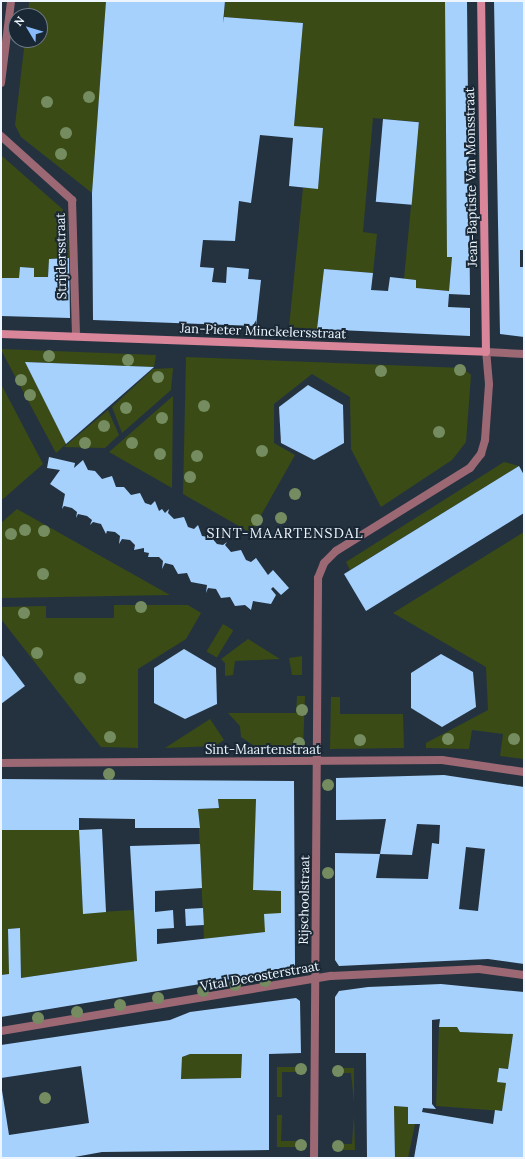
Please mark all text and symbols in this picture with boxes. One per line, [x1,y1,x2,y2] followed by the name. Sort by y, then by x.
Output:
[8,8,48,48] north arrow
[11,14,27,29] text: N
[463,87,481,267] street label: Jean-Baptiste Van Monsstraat
[53,213,71,299] street label: Strijdersstraat
[180,321,346,343] street label: Jan-Pieter Minckelersstraat
[206,525,364,541] district label: SINT-MAARTENSDAL
[205,742,321,758] street label: Sint-Maartenstraat
[296,855,314,945] street label: Rijschoolstraat
[199,959,321,995] street label: Vital Decosterstraat

